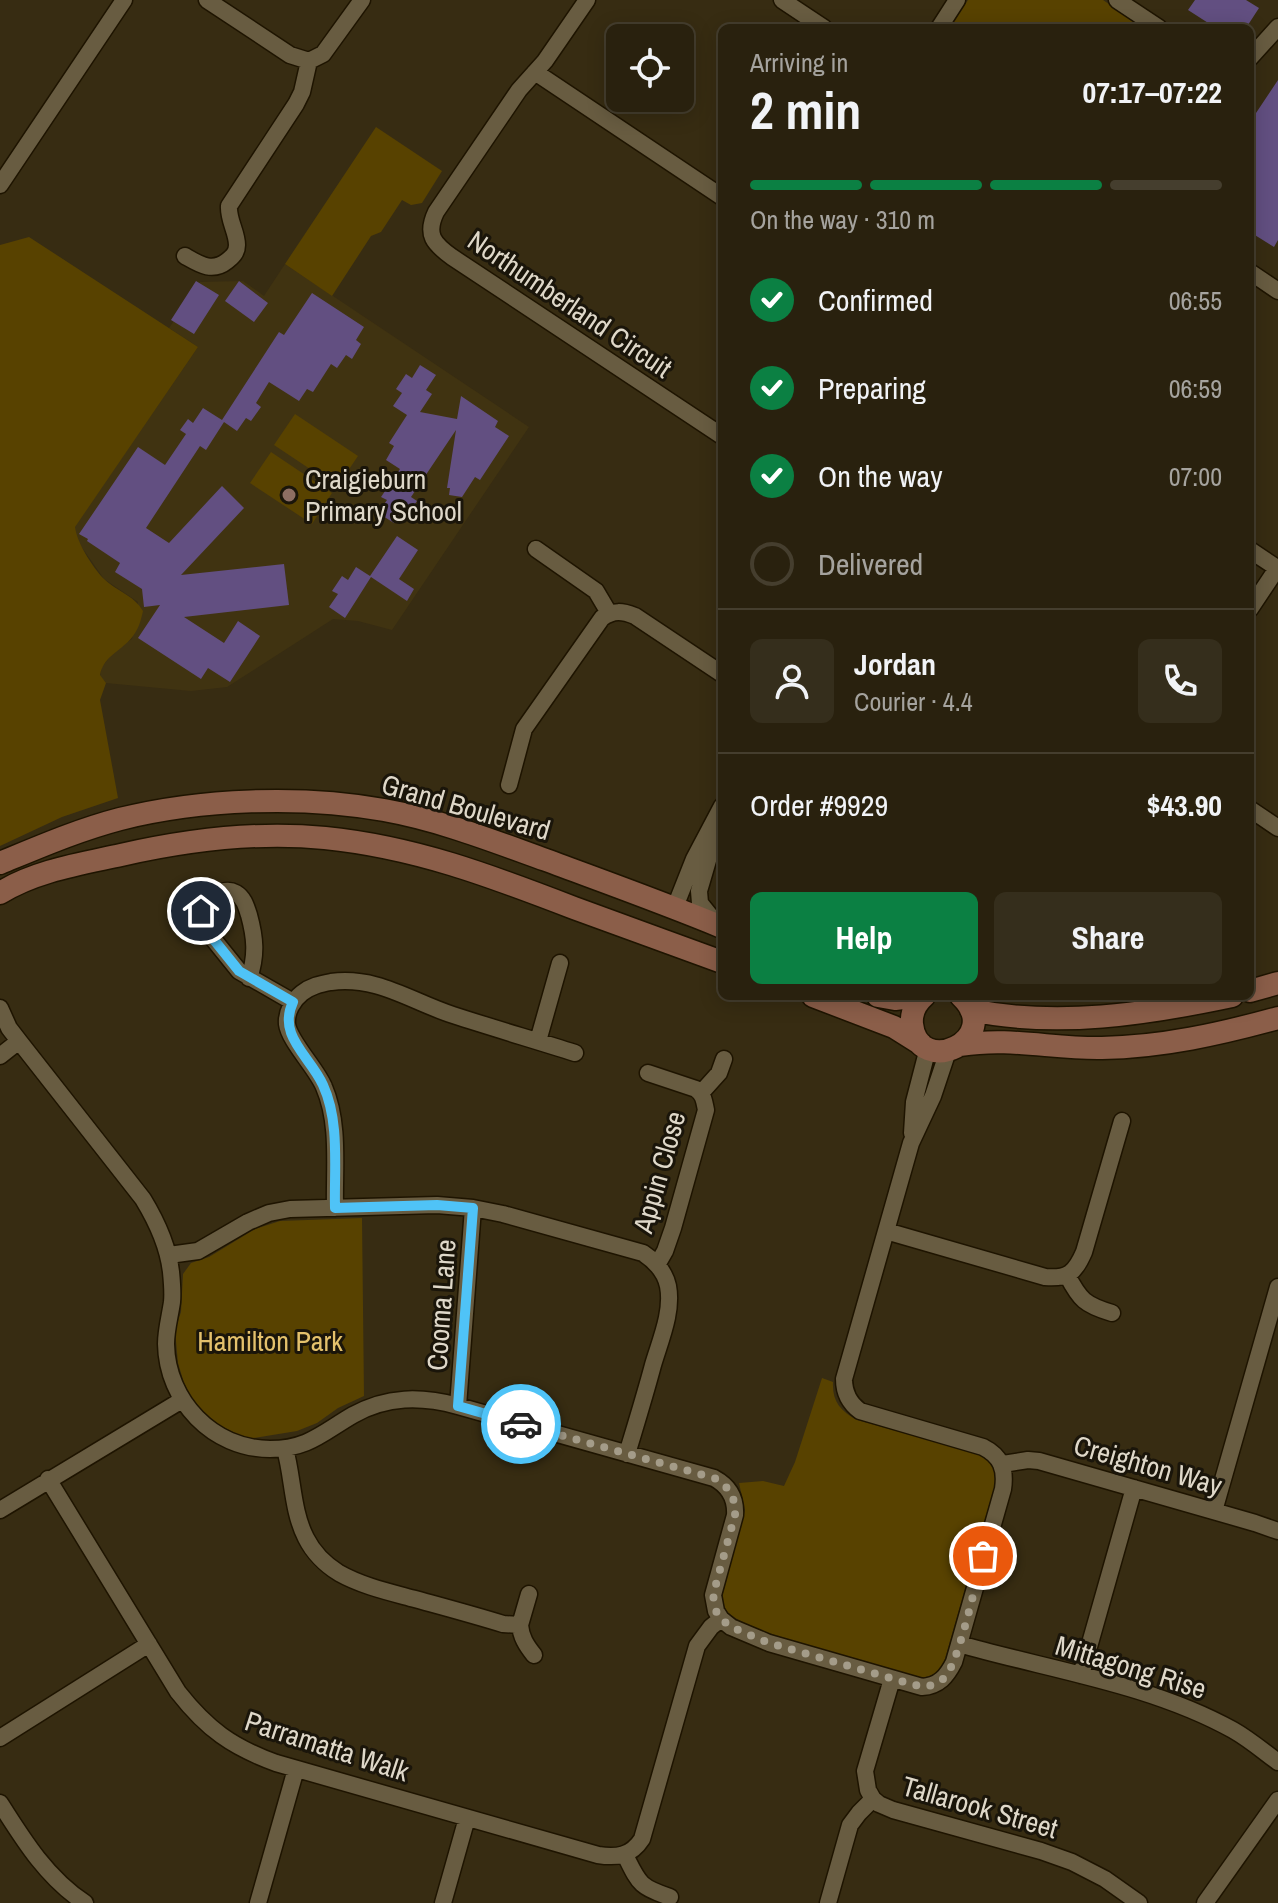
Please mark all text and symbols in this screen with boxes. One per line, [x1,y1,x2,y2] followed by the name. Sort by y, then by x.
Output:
[606,24,694,112] map controls
[606,24,694,112] button: locate
[750,45,848,80] text: Arriving in
[1083,72,1222,112] text: 07:17–07:22
[750,75,861,145] text: 2 min
[750,202,935,237] text: On the way · 310 m
[460,222,680,386] street label: Northumberland Circuit
[750,278,794,322] icon: check
[818,280,933,320] text: Confirmed
[1169,283,1222,318] text: 06:55
[750,366,794,410] icon: check
[818,368,926,408] text: Preparing
[1169,371,1222,406] text: 06:59
[750,454,794,498] icon: check
[818,456,942,496] text: On the way
[1169,459,1222,494] text: 07:00
[305,460,462,530] place label: Craigieburn Primary School
[280,486,298,504] marker: Craigieburn Primary School
[818,544,923,584] text: Delivered
[750,639,834,723] button: person
[1138,639,1222,723] button: phone
[854,644,936,684] text: Jordan
[854,684,973,719] text: Courier · 4.4
[377,765,555,849] street label: Grand Boulevard
[750,785,888,825] text: Order #9929
[1147,785,1222,825] text: $43.90
[167,877,235,945] pin
[179,889,223,933] icon: home
[750,892,978,984] button: Help
[994,892,1222,984] button: Share
[623,1107,695,1238] street label: Appin Close
[417,1238,465,1372] street label: Cooma Lane
[197,1322,343,1360] park label: Hamilton Park
[481,1384,561,1464] courier
[499,1402,543,1446] icon: car
[1070,1426,1227,1504] street label: Creighton Way
[949,1522,1017,1590] pin
[961,1534,1005,1578] icon: bag
[1051,1626,1211,1708] street label: Mittagong Rise
[240,1702,414,1791] street label: Parramatta Walk
[898,1767,1062,1847] street label: Tallarook Street

